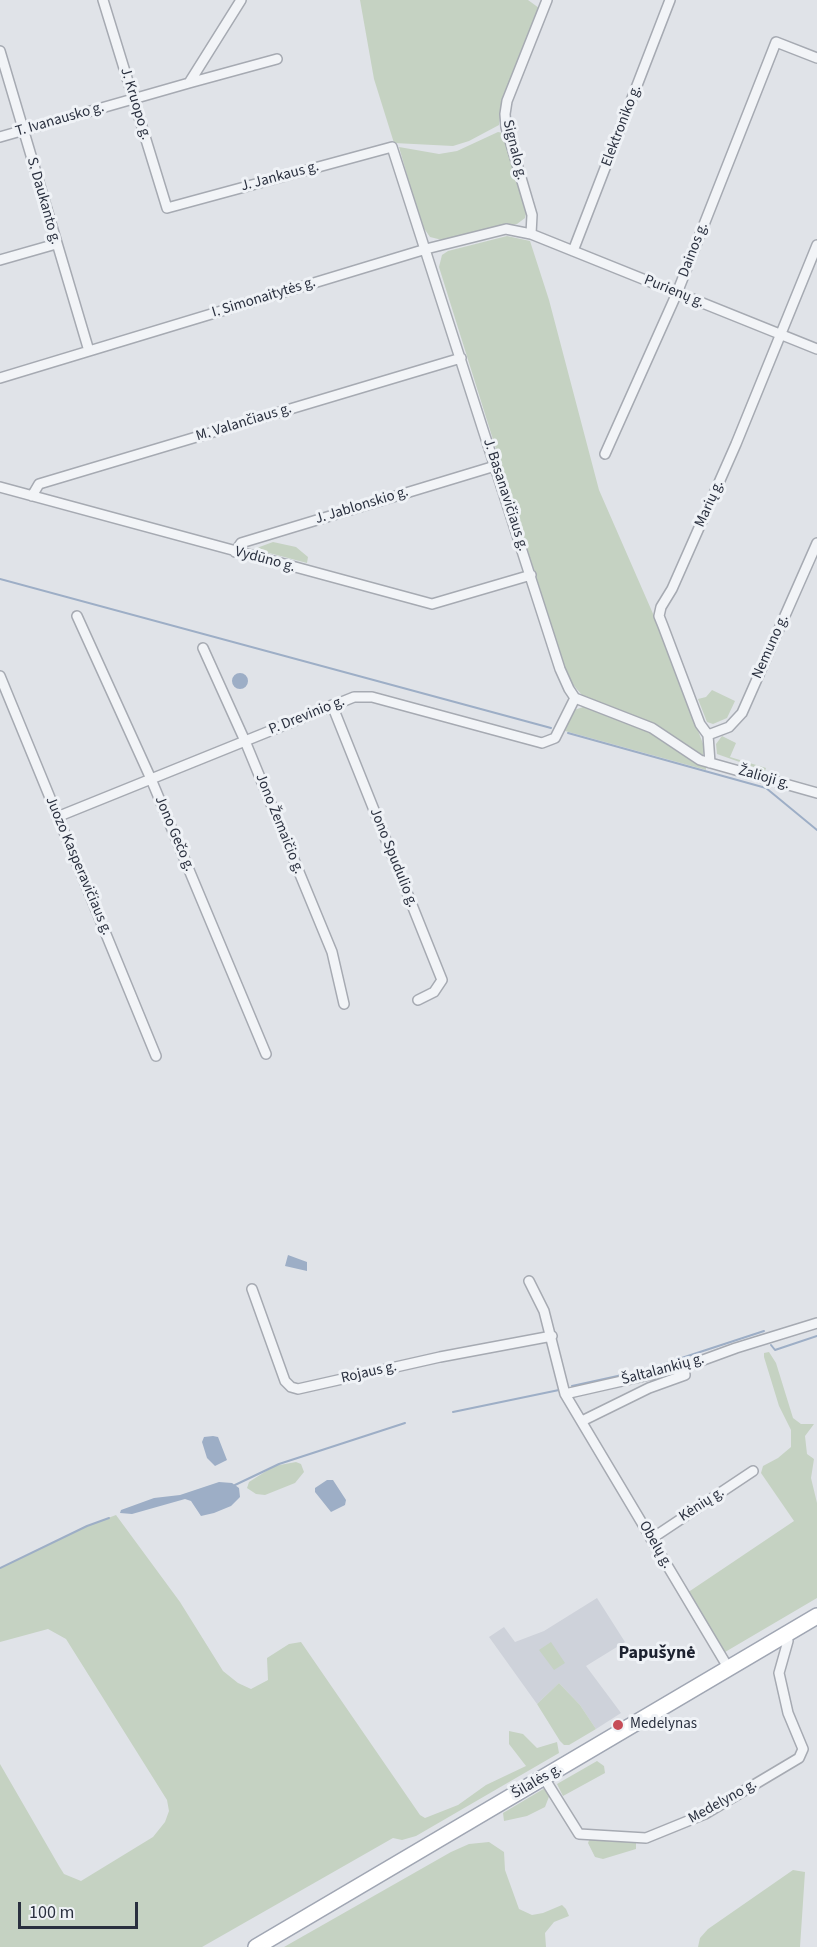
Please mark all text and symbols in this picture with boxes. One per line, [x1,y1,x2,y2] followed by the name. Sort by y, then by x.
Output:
[116,66,154,142] street label: J. Kruopo g.
[598,83,646,169] street label: Elektroniko g.
[14,99,106,141] street label: T. Ivanausko g.
[498,118,530,182] street label: Signalo g.
[22,155,64,247] street label: S. Daukanto g.
[239,158,321,196] street label: J. Jankaus g.
[675,220,713,280] street label: Dainos g.
[641,272,707,312] street label: Purienų g.
[210,274,318,322] street label: I. Simonaitytės g.
[194,400,294,446] street label: M. Valančiaus g.
[478,437,532,553] street label: J. Basanavičiaus g.
[692,478,728,530] street label: Marių g.
[313,483,411,529] street label: J. Jablonskio g.
[233,543,297,577] street label: Vydūno g.
[749,612,793,682] street label: Nemuno g.
[266,693,348,739] street label: P. Drevinio g.
[736,762,792,794] street label: Žalioji g.
[251,771,307,877] street label: Jono Žemaičio g.
[41,794,115,938] street label: Juozo Kasperavičiaus g.
[150,794,198,874] street label: Jono Gečo g.
[365,806,421,910] street label: Jono Spudulio g.
[620,1350,706,1390] street label: Šaltalankių g.
[339,1358,399,1388] street label: Rojaus g.
[676,1484,728,1526] street label: Kėnių g.
[634,1518,676,1572] street label: Obelų g.
[618,1643,696,1665] district label: Papušynė
[630,1716,697,1734] place label: Medelynas
[611,1718,625,1732] marker: Medelynas
[509,1760,565,1804] street label: Šilalės g.
[686,1776,760,1828] street label: Medelyno g.
[21,1890,141,1928] scale bar
[29,1900,74,1925] text: 100 m

